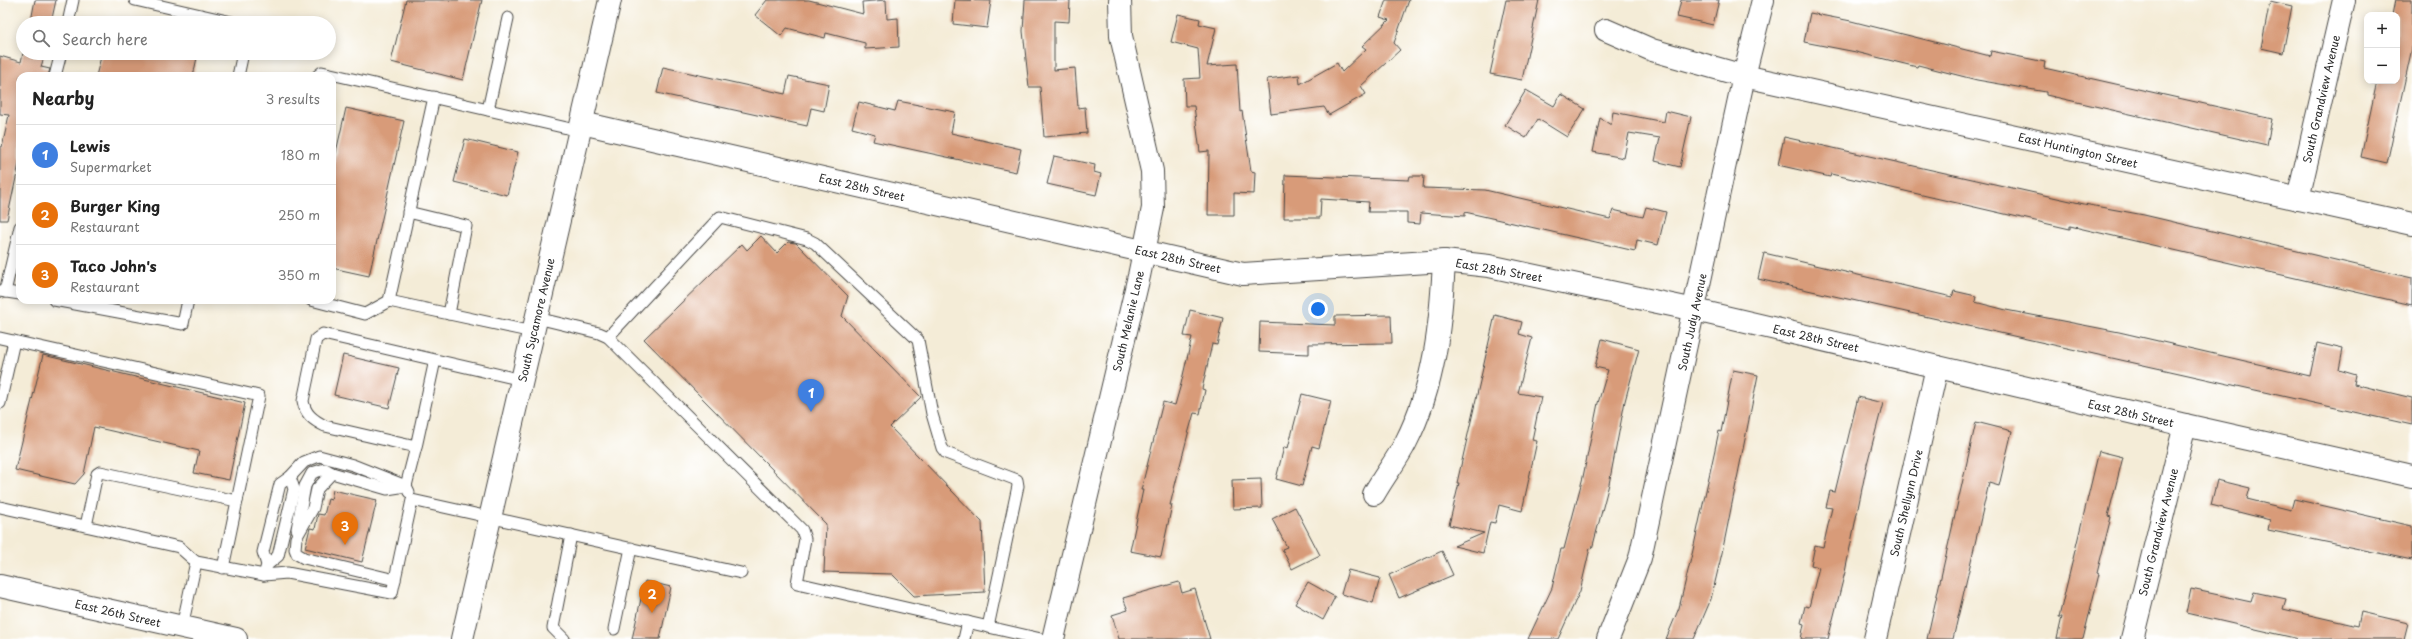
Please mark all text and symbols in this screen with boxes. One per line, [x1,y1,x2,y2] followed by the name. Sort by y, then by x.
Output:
[2364,12,2400,84] map controls
[2364,12,2400,48] button: +
[16,16,336,60] search box
[30,27,52,49] icon: search
[62,27,148,50] text: Search here
[2298,33,2344,165] street label: South Grandview Avenue
[2364,48,2400,84] button: −
[32,85,94,111] text: Nearby
[266,89,320,108] text: 3 results
[2017,128,2140,172] street label: East Huntington Street
[70,134,110,157] text: Lewis
[42,145,48,164] text: 1
[281,145,320,164] text: 180 m
[70,157,152,176] text: Supermarket
[817,169,907,205] street label: East 28th Street
[70,194,160,217] text: Burger King
[40,205,50,224] text: 2
[278,205,320,224] text: 250 m
[70,217,140,236] text: Restaurant
[1133,241,1223,277] street label: East 28th Street
[70,254,157,277] text: Taco John's
[1454,254,1544,286] street label: East 28th Street
[513,256,559,384] street label: South Sycamore Avenue
[41,265,49,284] text: 3
[278,265,320,284] text: 350 m
[1108,269,1148,373] street label: South Melanie Lane
[1673,271,1711,372] street label: South Judy Avenue
[70,277,140,296] text: Restaurant
[1308,299,1328,319] your location
[1771,320,1861,356] street label: East 28th Street
[798,379,824,412] pin: 1
[2086,395,2176,431] street label: East 28th Street
[1885,447,1927,558] street label: South Shellynn Drive
[2134,466,2182,598] street label: South Grandview Avenue
[332,512,358,545] pin: 3
[639,580,665,613] pin: 2
[73,595,163,631] street label: East 26th Street

